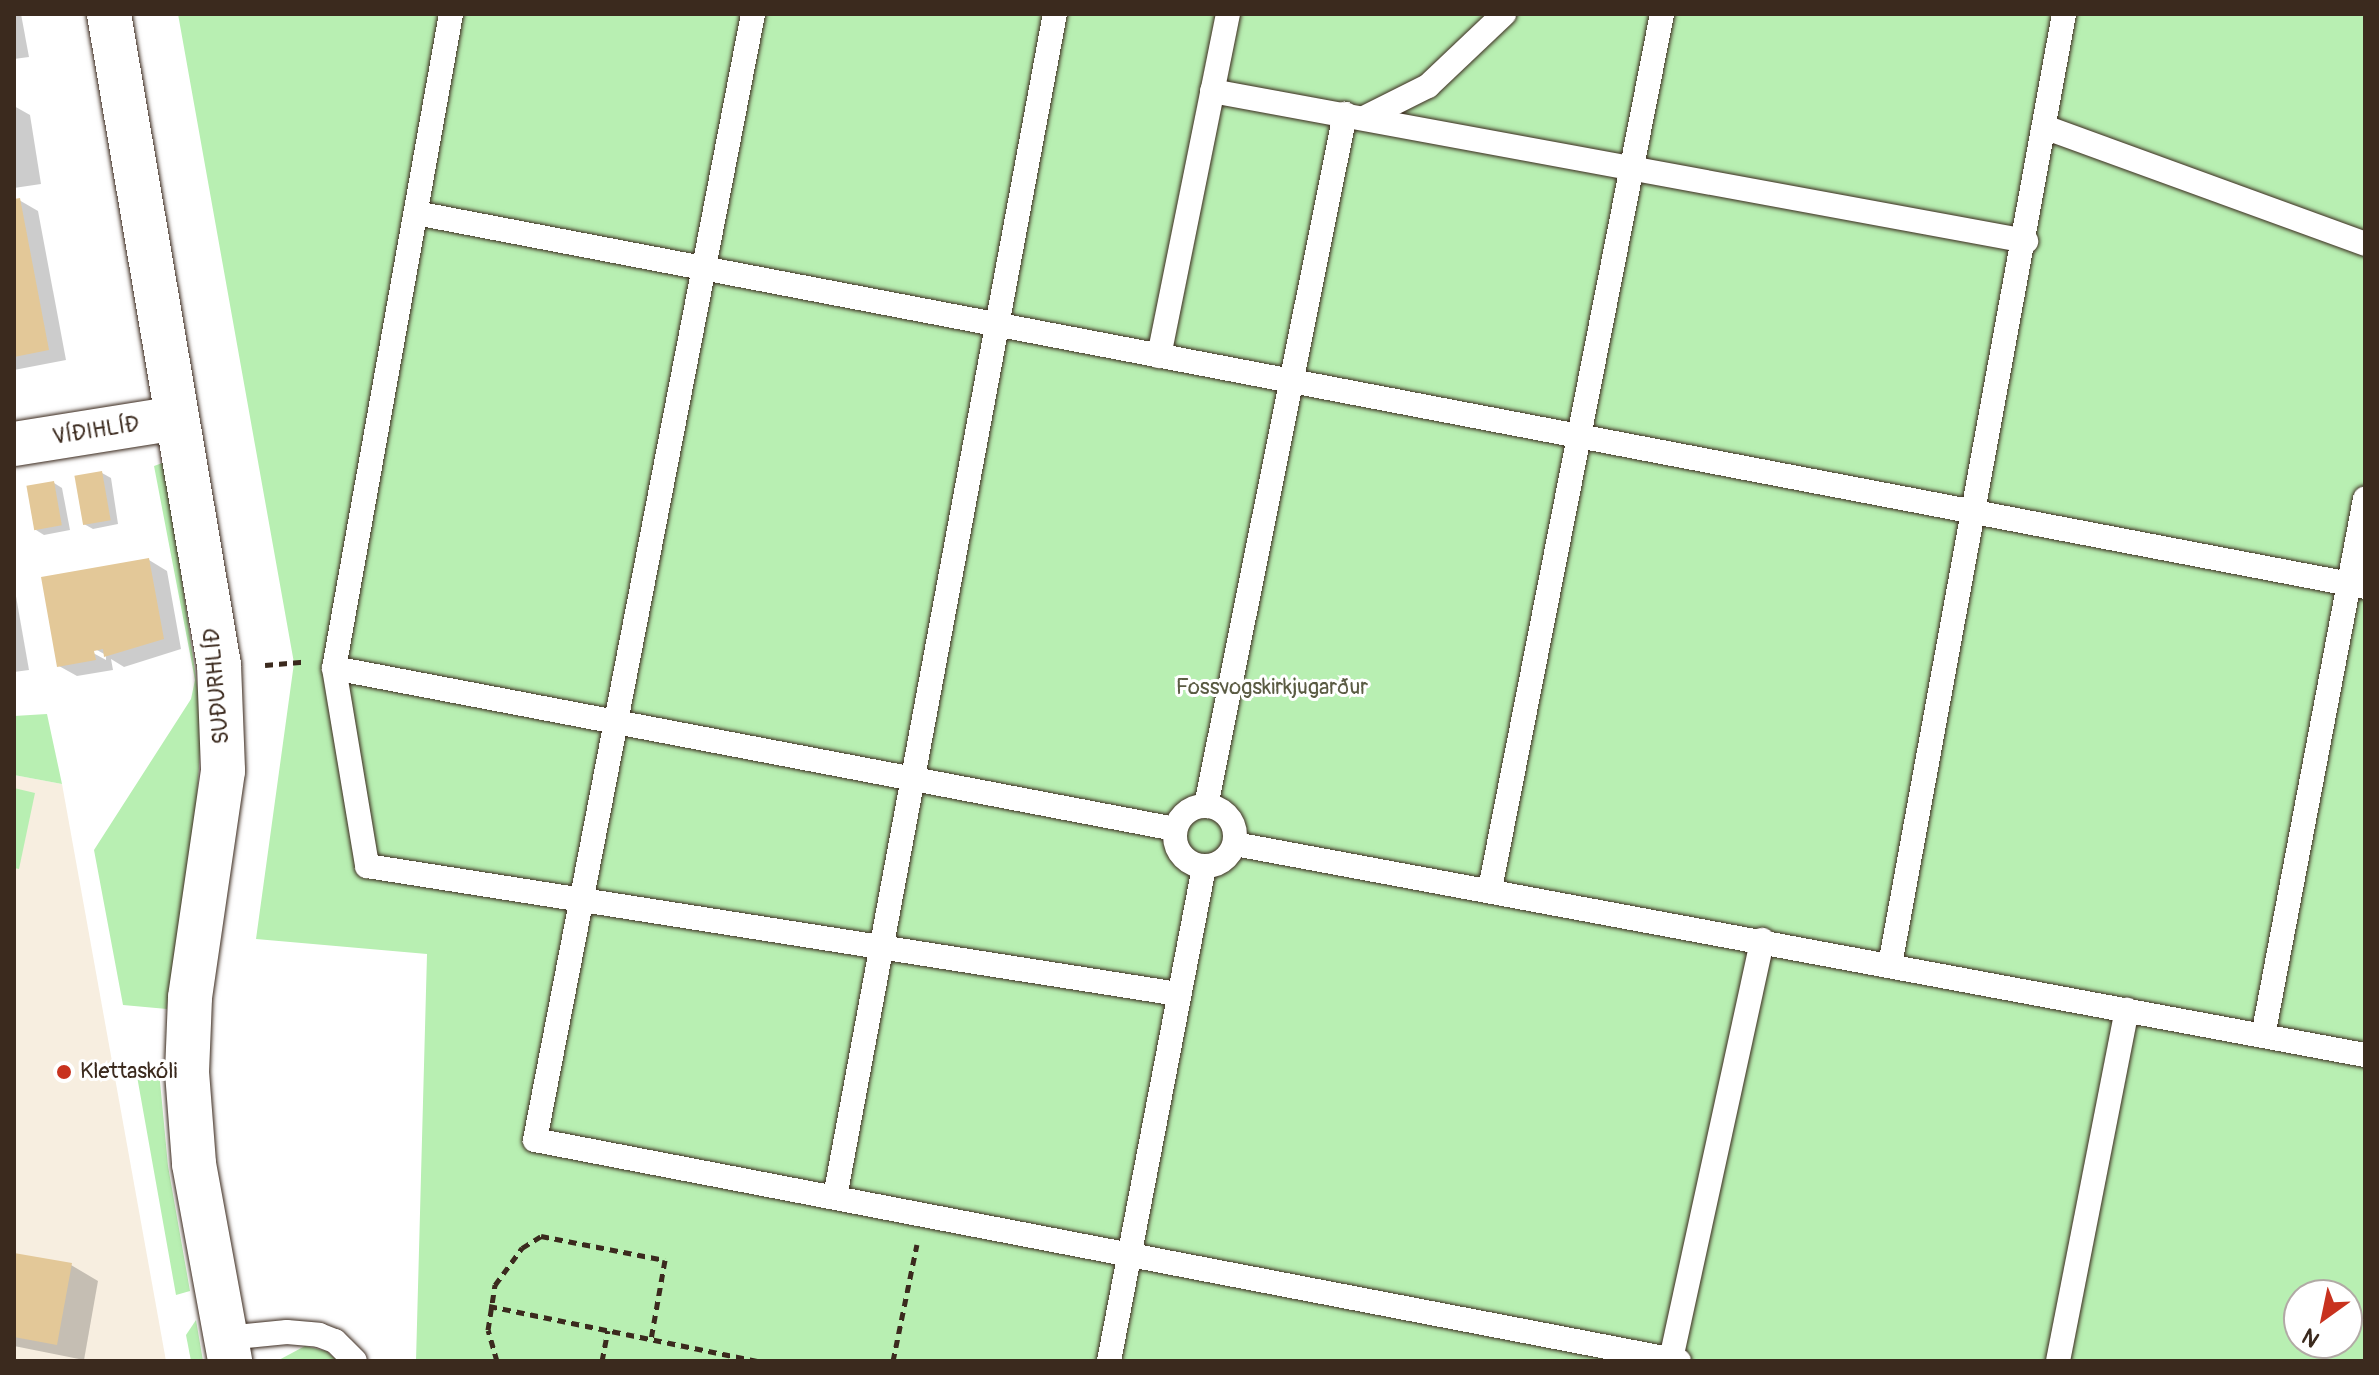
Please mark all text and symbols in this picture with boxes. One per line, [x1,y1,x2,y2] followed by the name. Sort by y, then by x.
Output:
[51,411,141,451] street label: VÍÐIHLÍÐ
[199,627,235,745] street label: SUÐURHLÍÐ
[1176,675,1368,701] park label: Fossvogskirkjugarður
[80,1059,178,1085] place label: Klettaskóli
[55,1063,73,1081] marker: Klettaskóli
[2283,1279,2363,1359] north arrow
[2297,1322,2325,1353] text: N

